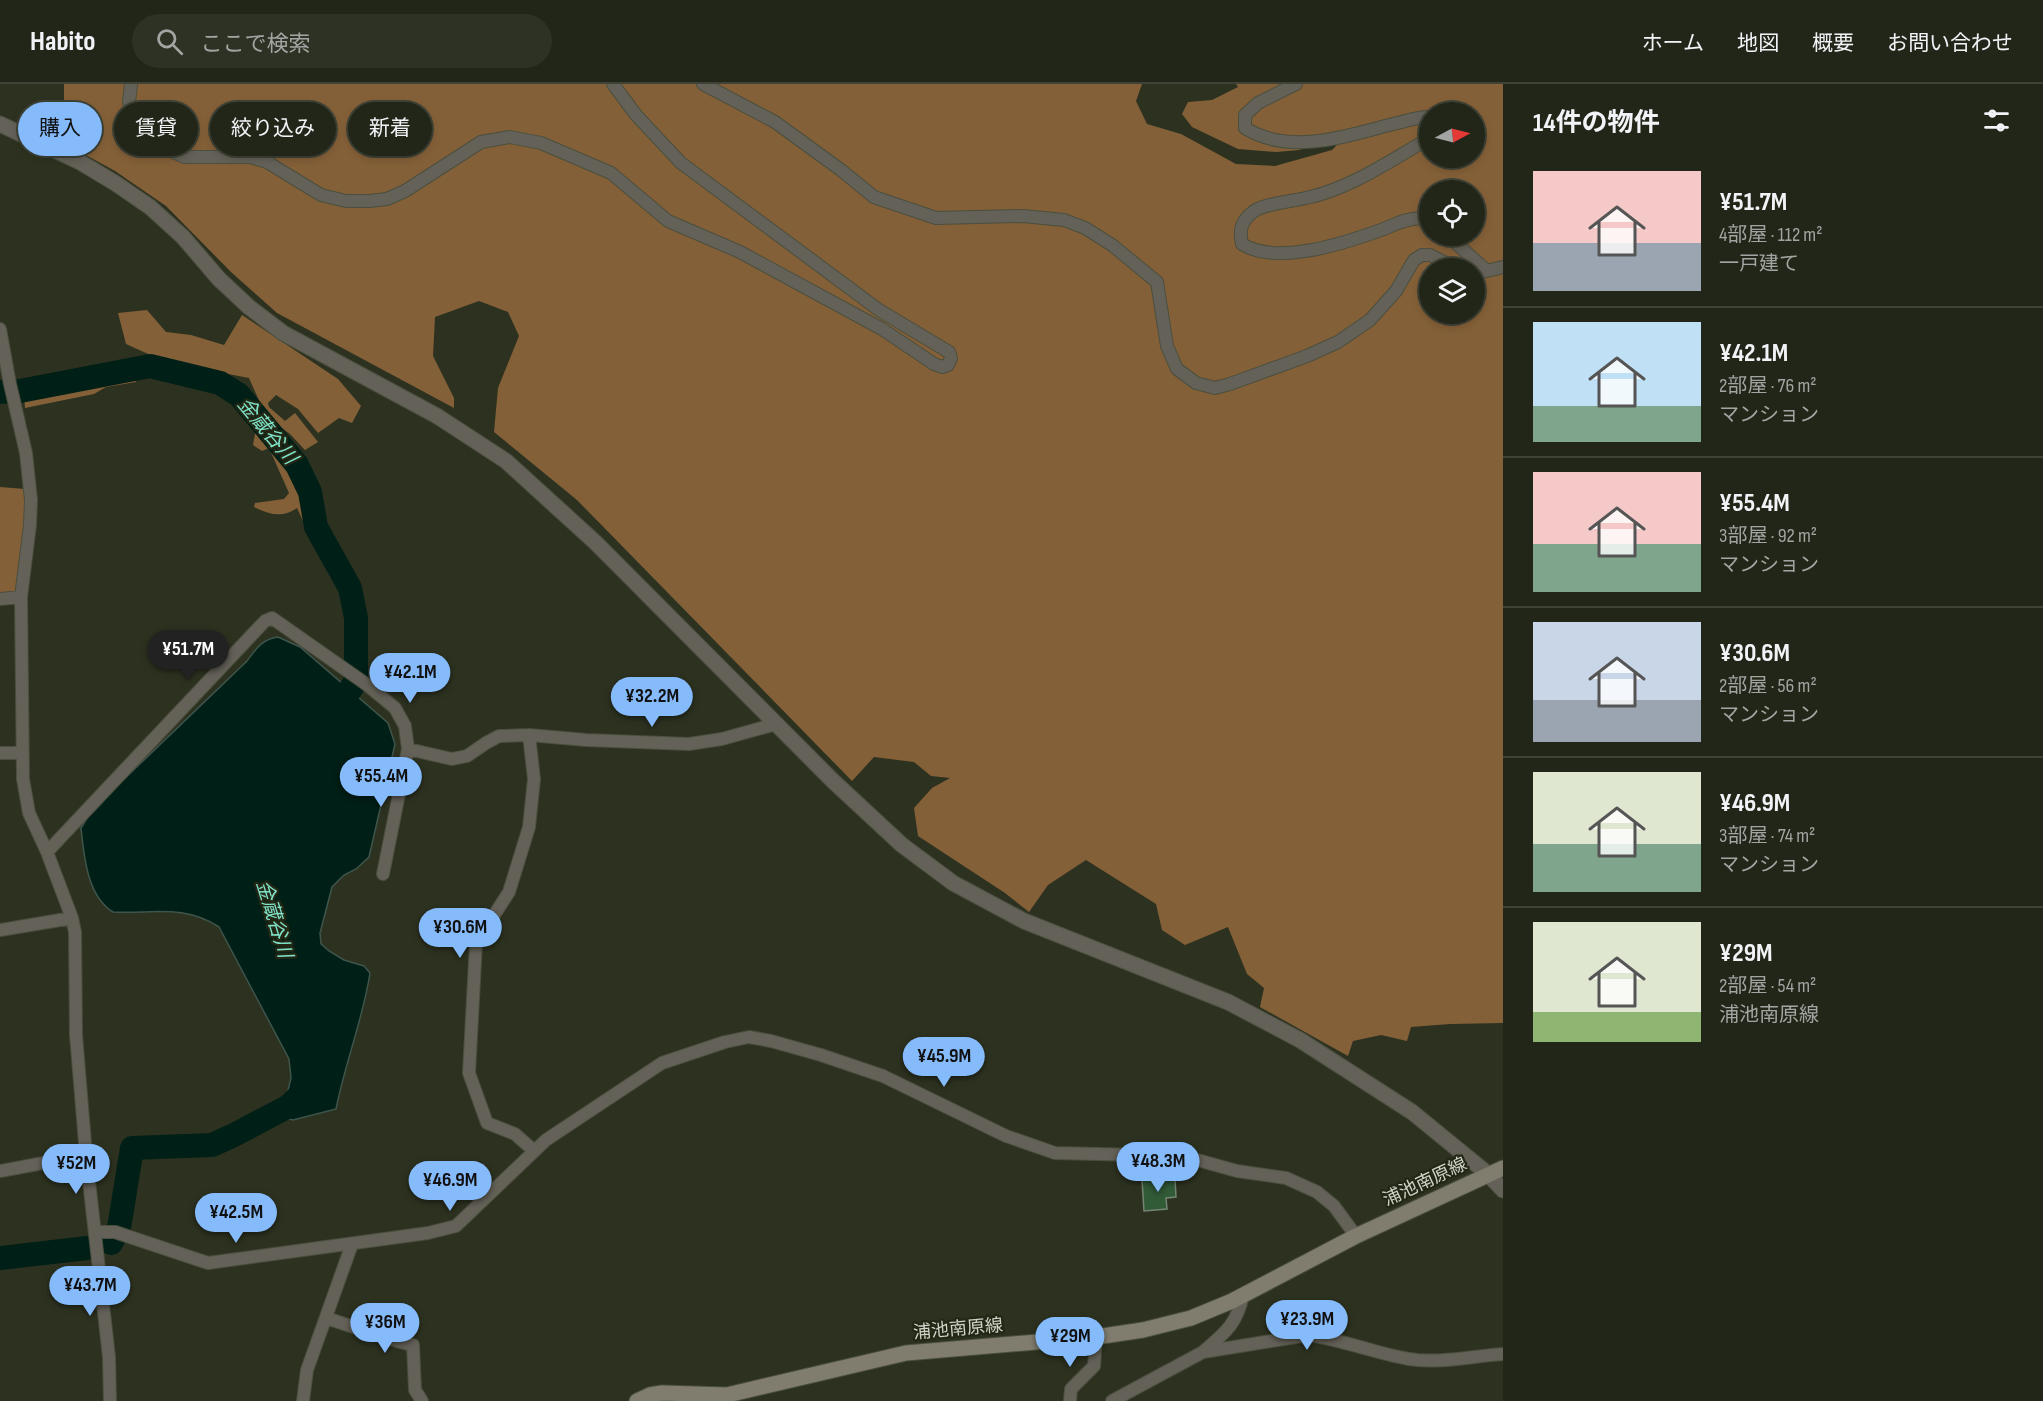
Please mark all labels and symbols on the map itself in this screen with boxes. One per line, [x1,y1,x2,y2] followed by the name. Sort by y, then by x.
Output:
[1419,102,1485,168] north arrow
[232,393,303,471] water label: 金蔵谷川
[139,630,237,681] pin: ¥51.7M
[361,653,459,704] pin: ¥42.1M
[603,677,701,728] pin: ¥32.2M
[332,757,430,808] pin: ¥55.4M
[251,877,298,963] water label: 金蔵谷川
[411,908,509,959] pin: ¥30.6M
[895,1037,993,1088] pin: ¥45.9M
[1109,1142,1207,1193] pin: ¥48.3M
[40,1144,112,1195] pin: ¥52M
[1380,1153,1470,1211] street label: 浦池南原線
[401,1161,499,1212] pin: ¥46.9M
[187,1193,285,1244] pin: ¥42.5M
[41,1266,139,1317] pin: ¥43.7M
[1258,1300,1356,1351] pin: ¥23.9M
[349,1303,421,1354] pin: ¥36M
[912,1315,1004,1343] street label: 浦池南原線
[1034,1317,1106,1368] pin: ¥29M

